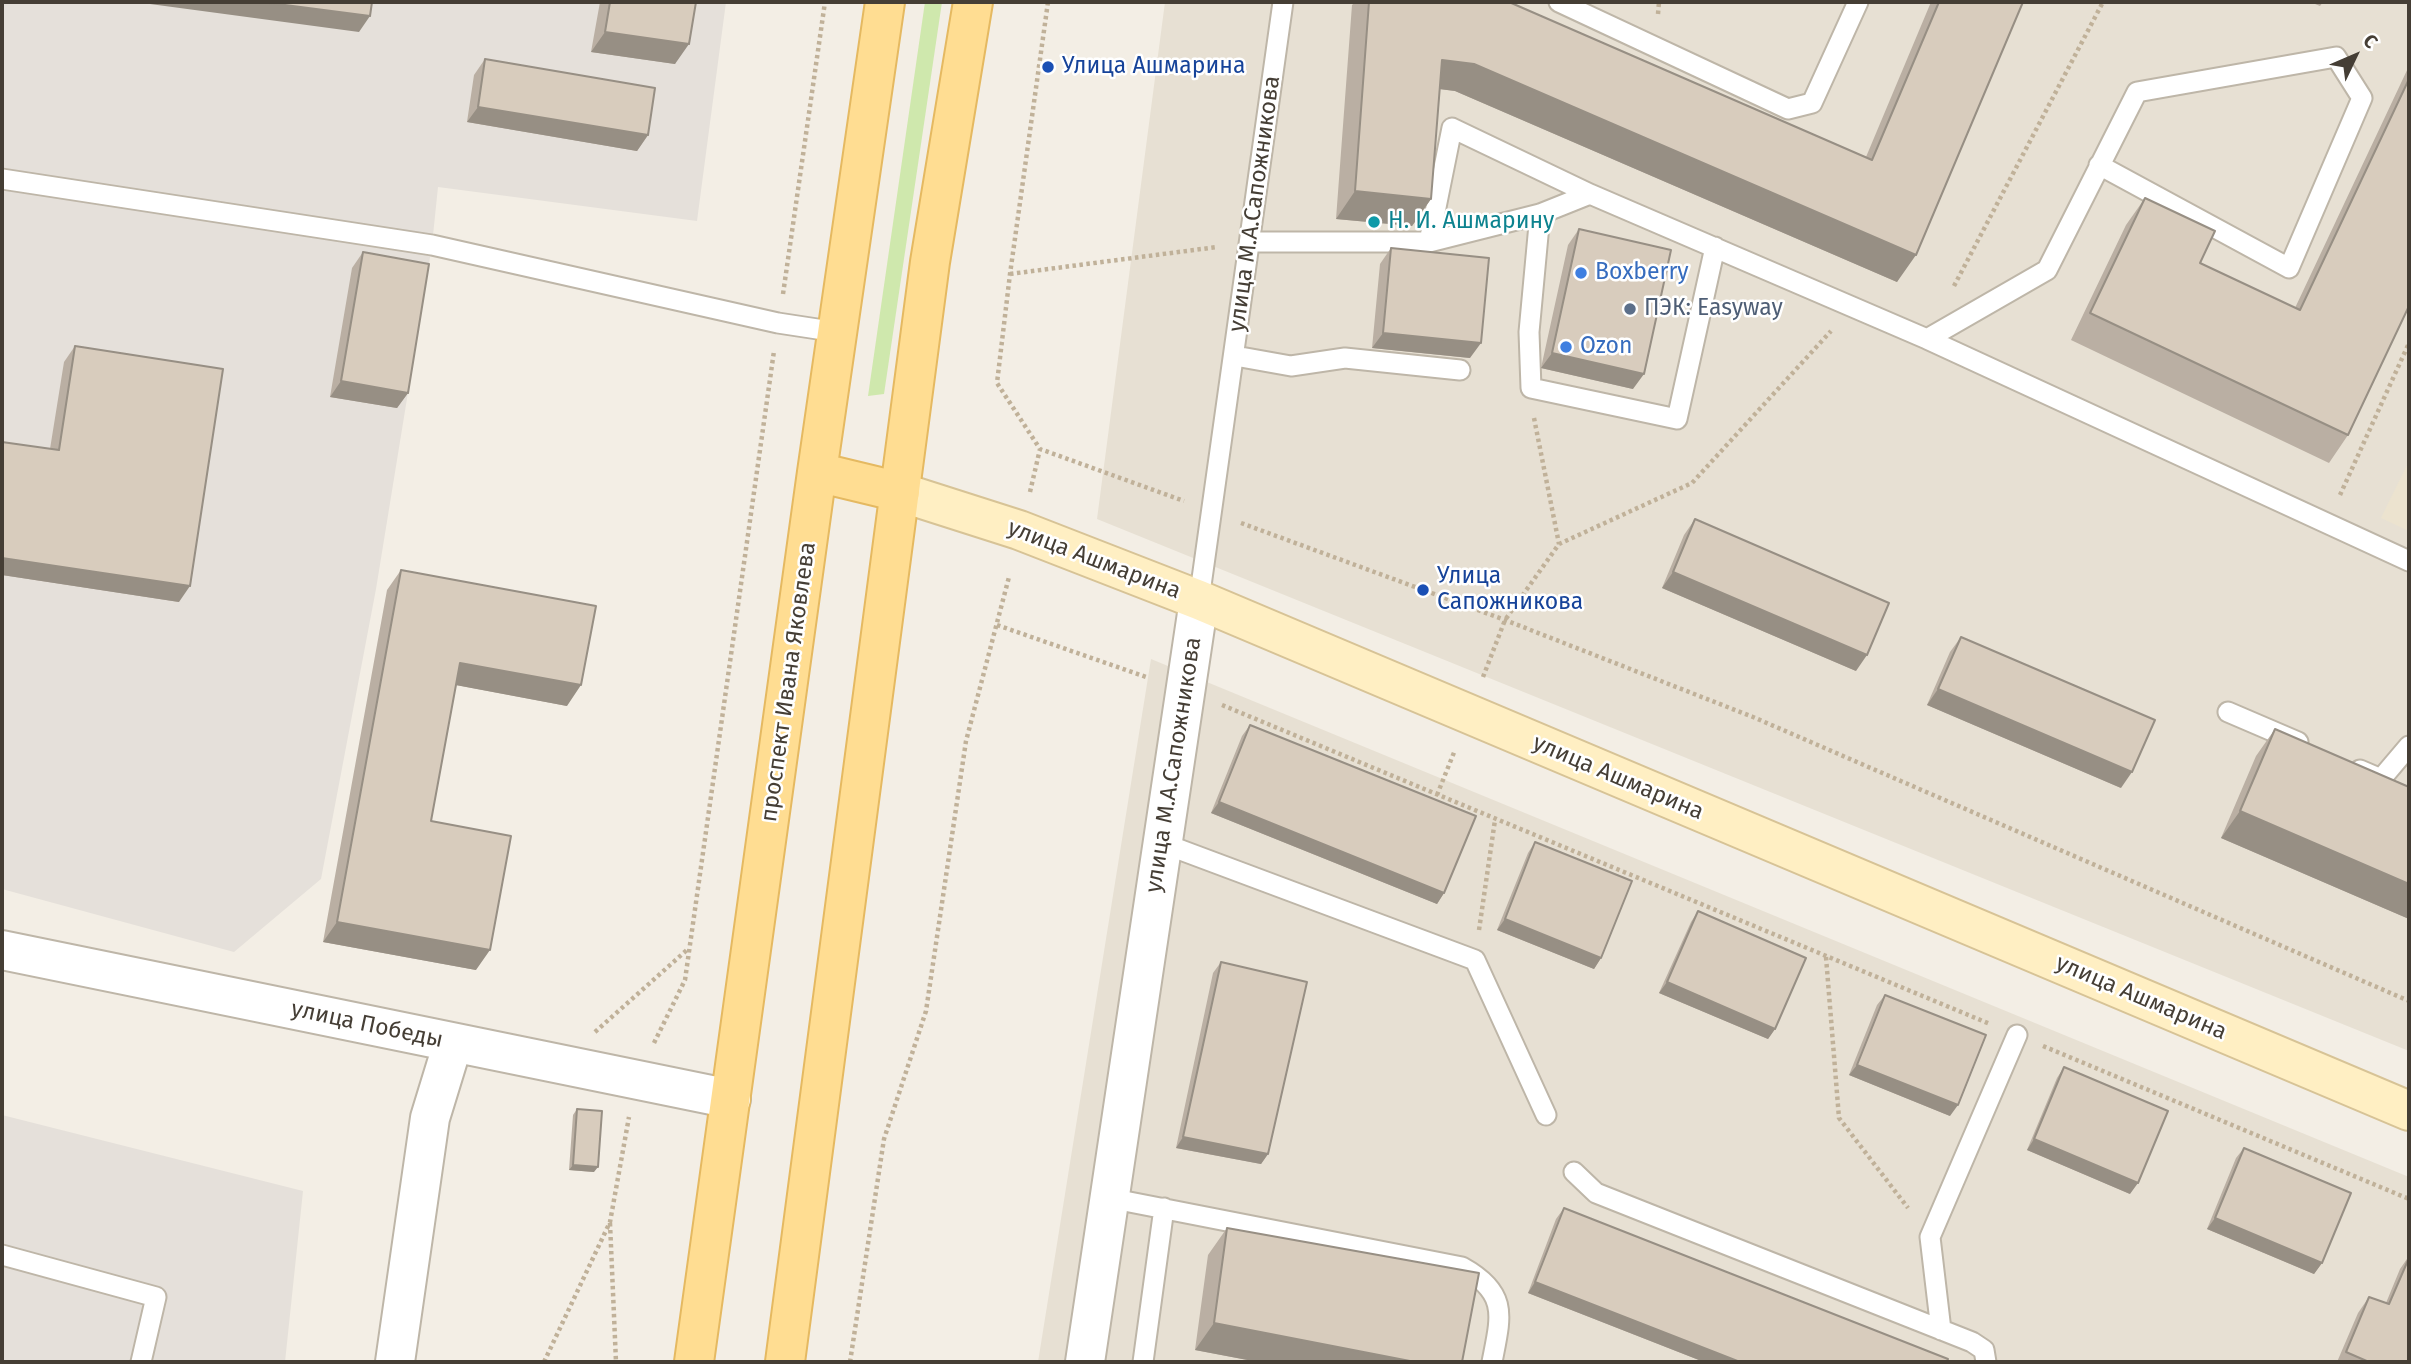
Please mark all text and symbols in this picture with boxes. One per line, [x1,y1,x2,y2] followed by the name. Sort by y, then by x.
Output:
[2320,21,2390,91] north arrow
[2358,29,2383,53] text: С
[1062,53,1245,81] place label: Улица Ашмарина
[1040,59,1056,75] marker: Улица Ашмарина
[1223,74,1287,334] street label: улица М.А.Сапожникова
[1388,208,1554,236] place label: Н. И. Ашмарину
[1366,214,1382,230] marker: Н. И. Ашмарину
[1595,259,1689,287] place label: Boxberry
[1573,265,1589,281] marker: Boxberry
[1644,295,1783,323] place label: ПЭК: Easyway
[1622,301,1638,317] marker: ПЭК: Easyway
[1580,333,1632,361] place label: Ozon
[1558,339,1574,355] marker: Ozon
[1004,514,1184,606] street label: улица Ашмарина
[756,540,822,824] street label: проспект Ивана Яковлева
[1437,563,1583,617] place label: Улица Сапожникова
[1415,582,1431,598] marker: Улица Сапожникова
[1140,635,1208,895] street label: улица М.А.Сапожникова
[1528,730,1708,826] street label: улица Ашмарина
[2051,950,2231,1046] street label: улица Ашмарина
[289,995,445,1055] street label: улица Победы

